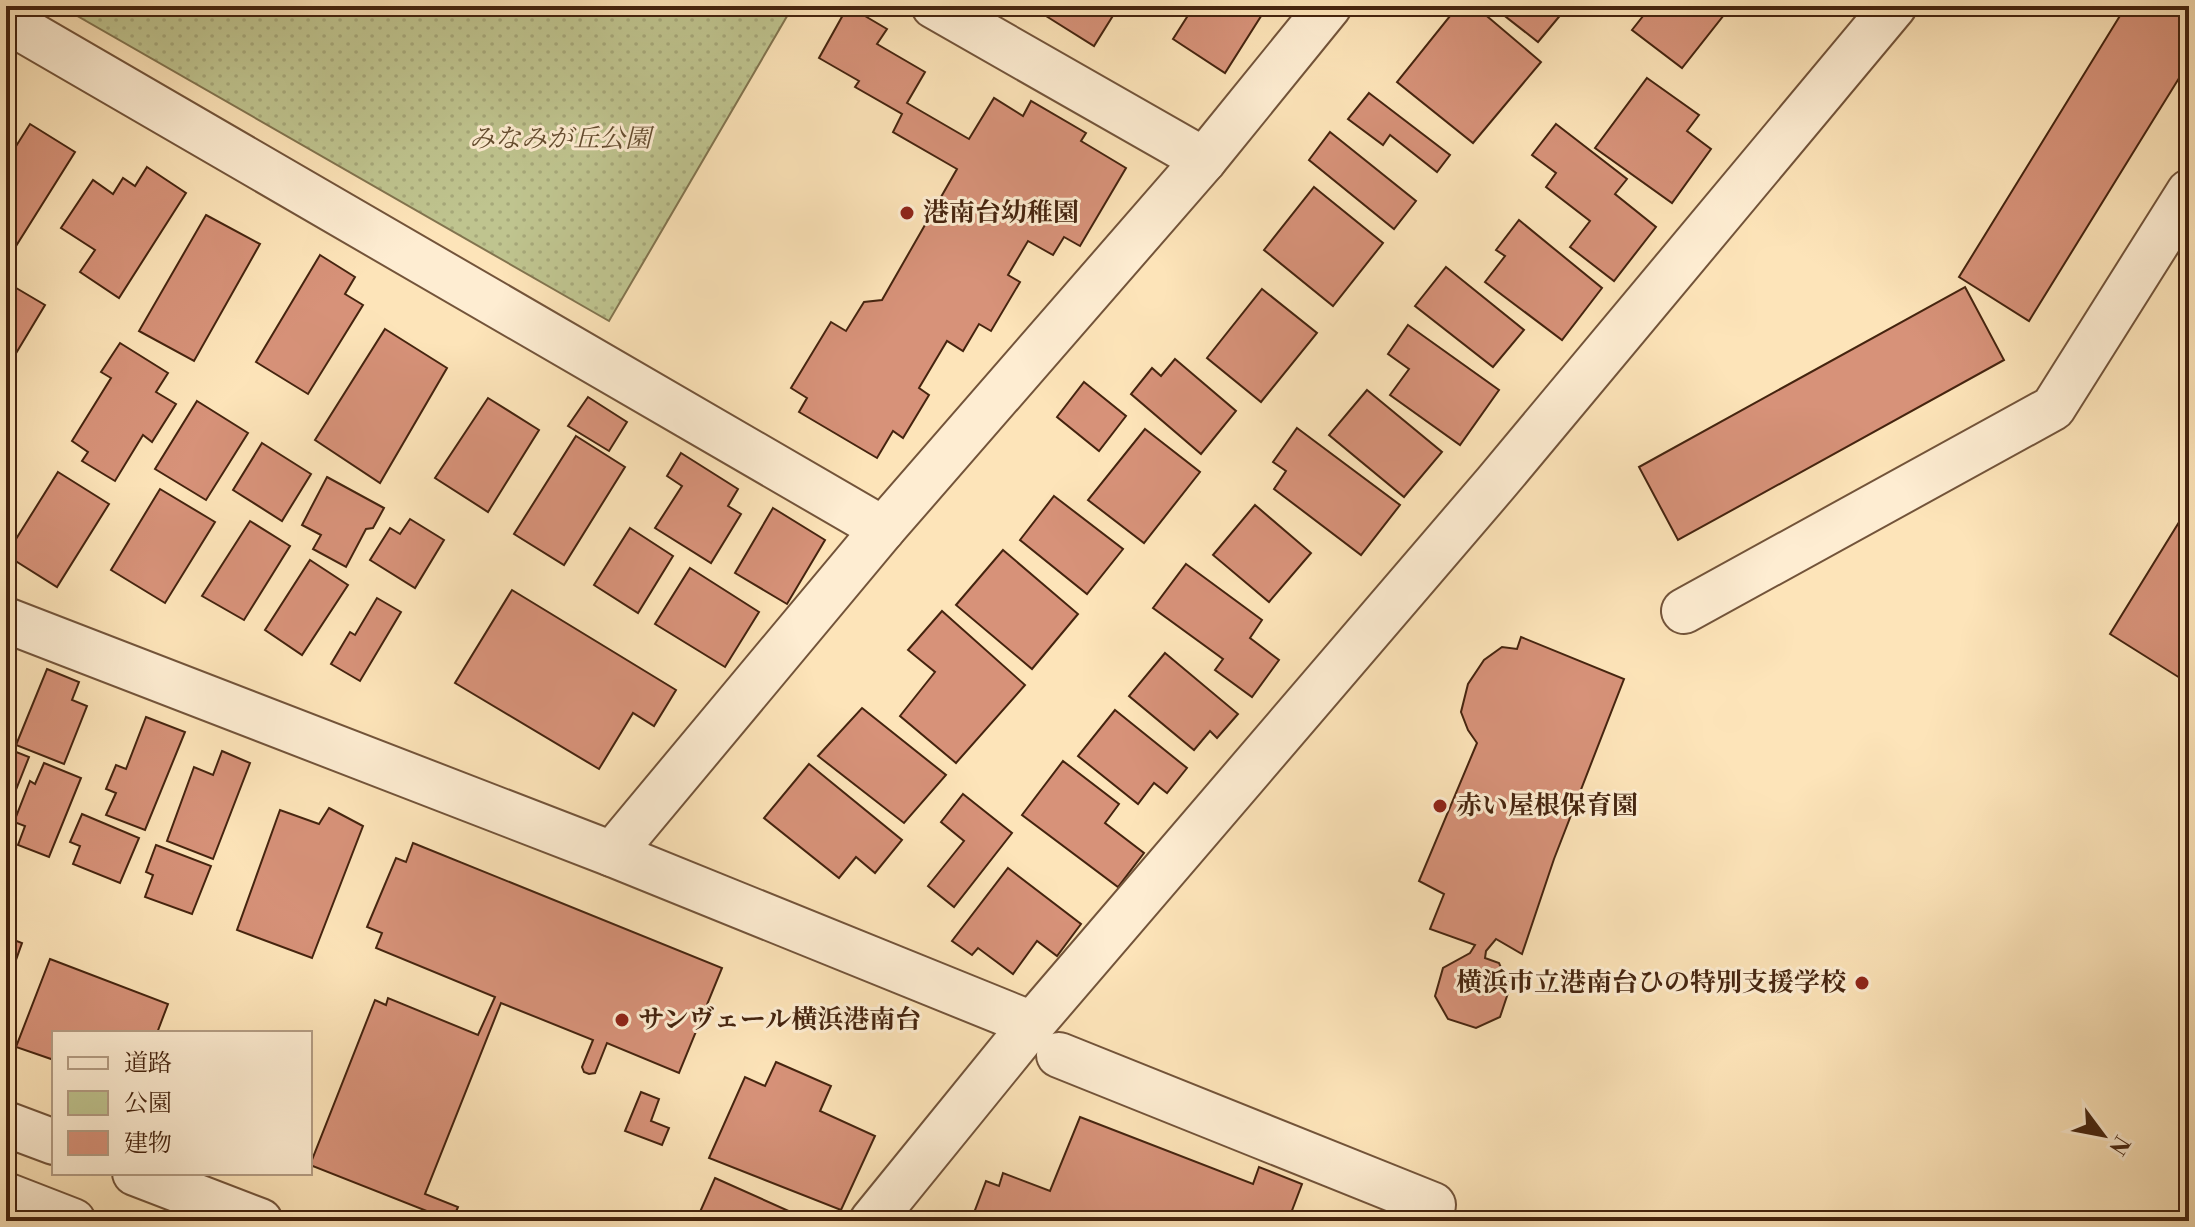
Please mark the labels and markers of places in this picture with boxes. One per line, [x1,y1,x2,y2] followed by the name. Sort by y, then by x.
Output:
[923,197,1079,229] place label: 港南台幼稚園
[898,204,916,222] marker: 港南台幼稚園
[1456,790,1638,822] place label: 赤い屋根保育園
[1431,797,1449,815] marker: 赤い屋根保育園
[1456,967,1846,999] place label: 横浜市立港南台ひの特別支援学校
[1853,974,1871,992] marker: 横浜市立港南台ひの特別支援学校
[638,1004,921,1036] place label: サンヴェール横浜港南台
[613,1011,631,1029] marker: サンヴェール横浜港南台

